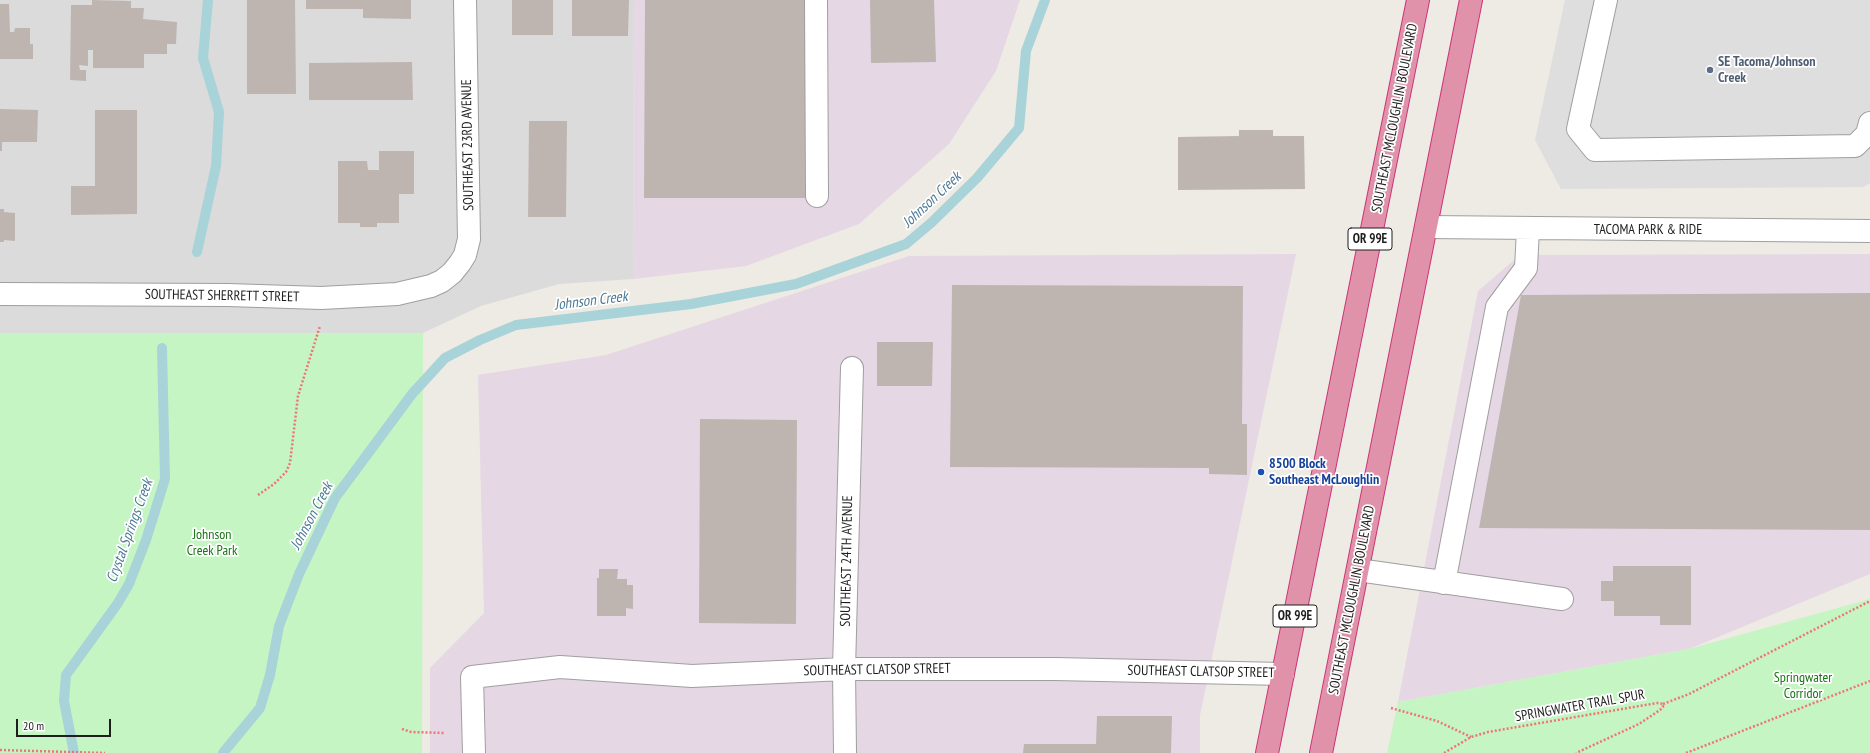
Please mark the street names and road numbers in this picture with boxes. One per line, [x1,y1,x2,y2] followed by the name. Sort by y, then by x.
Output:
[1368,22,1422,214] street label: SOUTHEAST MCLOUGHLIN BOULEVARD
[458,79,478,211] street label: SOUTHEAST 23RD AVENUE
[1594,222,1702,238] street label: TACOMA PARK & RIDE
[1348,228,1392,250] road number: OR 99E
[145,286,299,306] street label: SOUTHEAST SHERRETT STREET
[837,495,857,627] street label: SOUTHEAST 24TH AVENUE
[1325,504,1379,696] street label: SOUTHEAST MCLOUGHLIN BOULEVARD
[1273,605,1317,627] road number: OR 99E
[803,660,951,680] street label: SOUTHEAST CLATSOP STREET
[1127,662,1275,682] street label: SOUTHEAST CLATSOP STREET
[1514,686,1646,726] street label: SPRINGWATER TRAIL SPUR

